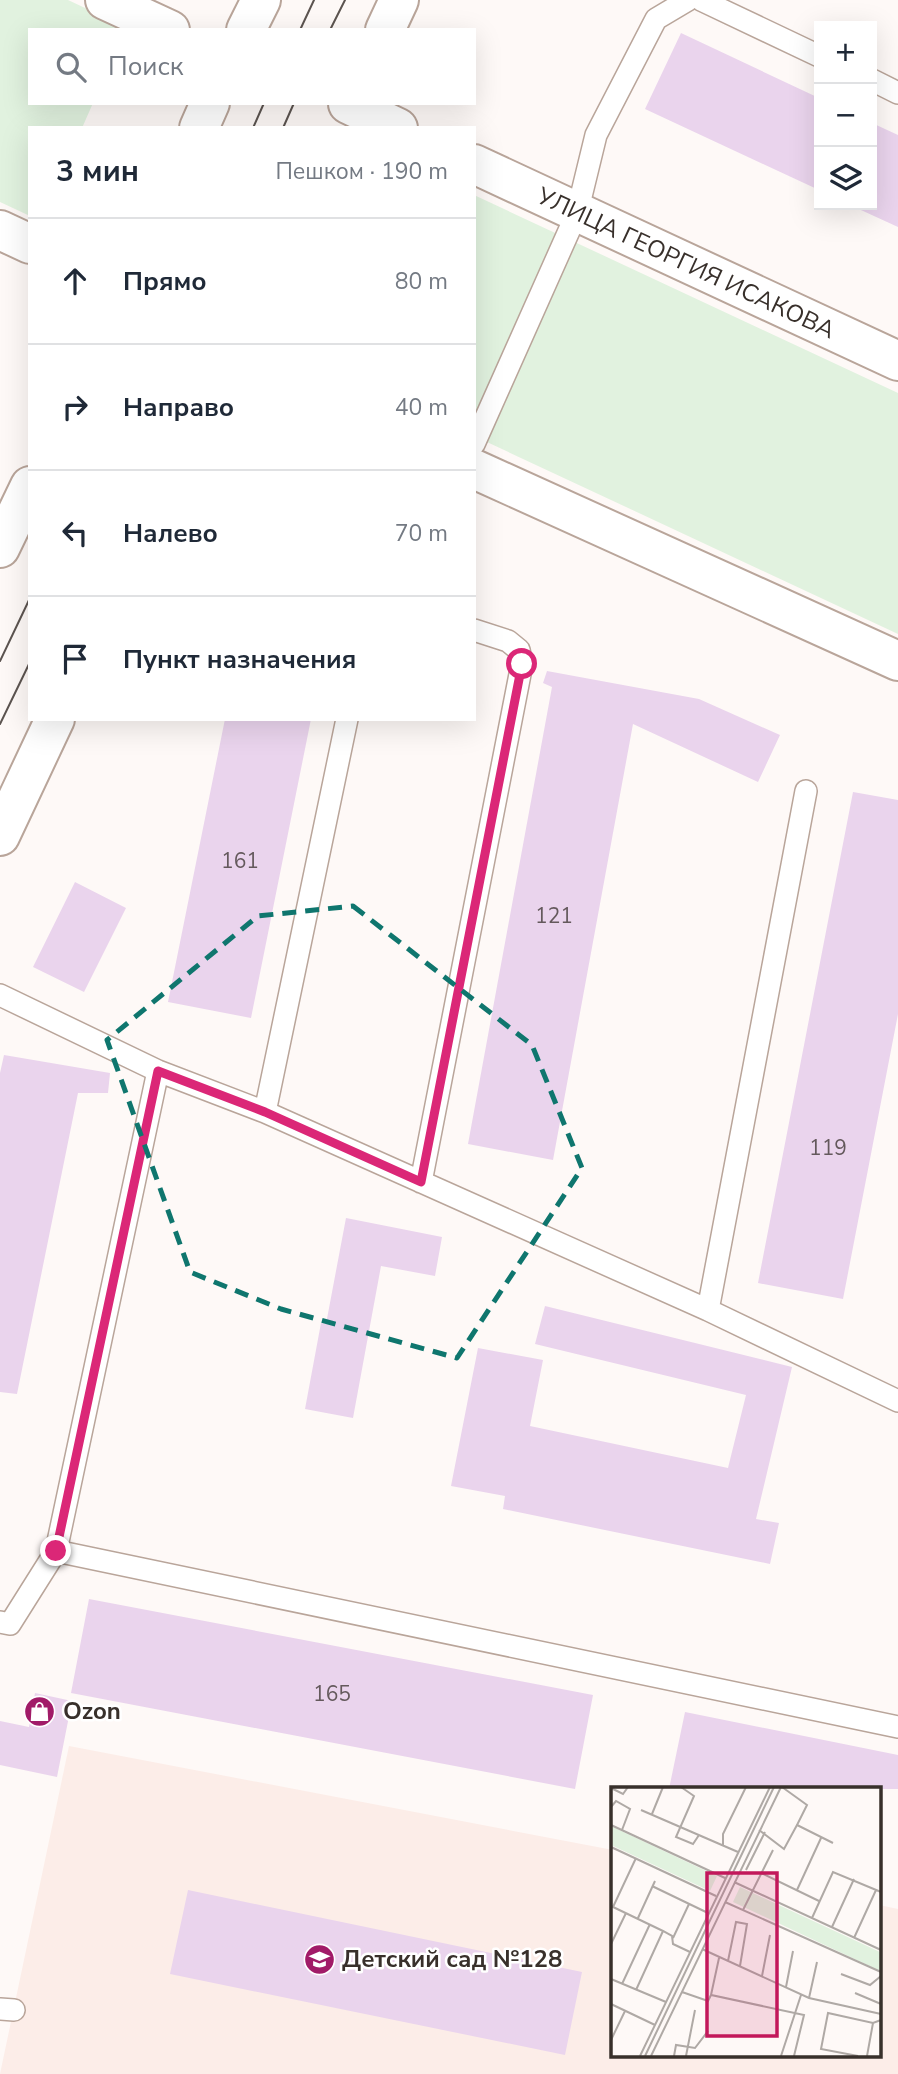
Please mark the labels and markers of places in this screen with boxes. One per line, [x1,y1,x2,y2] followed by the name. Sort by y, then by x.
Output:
[23,1694,57,1728] shop icon: Ozon
[63,1695,121,1727] place label: Ozon
[302,1942,336,1976] school or university icon: Детский сад №128
[342,1943,562,1975] place label: Детский сад №128

